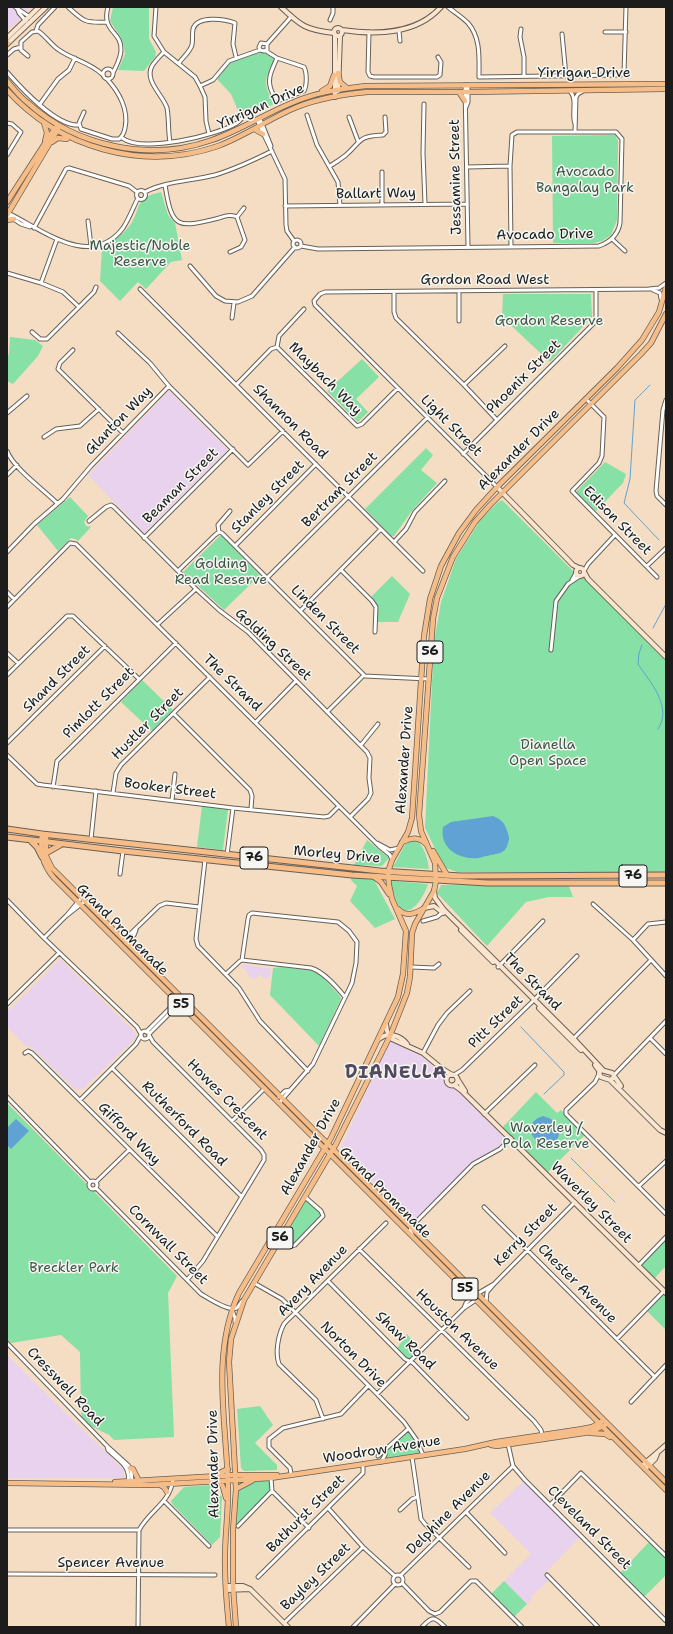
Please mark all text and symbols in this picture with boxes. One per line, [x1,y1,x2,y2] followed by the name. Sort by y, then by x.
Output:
[537,65,631,81] street label: Yirrigan Drive
[215,80,307,134] street label: Yirrigan Drive
[447,119,465,235] street label: Jessamine Street
[536,164,634,196] park label: Avocado Bangalay Park
[336,185,416,203] street label: Ballart Way
[496,226,594,244] street label: Avocado Drive
[89,238,191,270] park label: Majestic/Noble Reserve
[421,272,549,288] street label: Gordon Road West
[495,313,603,329] park label: Gordon Reserve
[483,336,565,418] street label: Phoenix Street
[285,339,365,419] street label: Maybach Way
[249,381,331,463] street label: Shannon Road
[82,383,156,459] street label: Glanton Way
[417,392,485,460] street label: Light Street
[475,406,563,494] street label: Alexander Drive
[140,445,222,527] street label: Beaman Street
[299,449,381,531] street label: Bertram Street
[228,457,308,537] street label: Stanley Street
[579,483,655,559] street label: Edison Street
[175,556,267,588] park label: Golding Read Reserve
[287,582,363,658] street label: Linden Street
[231,605,315,685] street label: Golding Street
[417,641,443,663] road number: 56
[20,642,94,716] street label: Shand Street
[199,651,265,715] street label: The Strand
[60,664,138,742] street label: Pimlott Street
[108,684,188,764] street label: Hustler Street
[393,705,417,815] street label: Alexander Drive
[509,737,587,770] park label: Dianella Open Space
[123,775,217,803] street label: Booker Street
[293,843,381,867] street label: Morley Drive
[240,847,268,869] road number: 76
[619,865,647,887] road number: 76
[73,881,171,979] street label: Grand Promenade
[500,950,564,1014] street label: The Strand
[465,992,527,1052] street label: Pitt Street
[168,994,194,1016] road number: 55
[183,1056,271,1144] street label: Howes Crescent
[345,1062,447,1084] district label: DIANELLA
[138,1078,230,1170] street label: Rutherford Road
[277,1095,345,1199] street label: Alexander Drive
[94,1099,164,1169] street label: Gifford Way
[503,1120,589,1152] park label: Waverley / Pola Reserve
[336,1144,434,1242] street label: Grand Promenade
[547,1159,635,1247] street label: Waverley Street
[491,1200,561,1270] street label: Kerry Street
[125,1202,211,1288] street label: Cornwall Street
[267,1227,293,1249] road number: 56
[534,1241,620,1327] street label: Chester Avenue
[275,1242,351,1320] street label: Avery Avenue
[29,1260,119,1276] park label: Breckler Park
[452,1278,478,1300] road number: 55
[412,1286,502,1374] street label: Houston Avenue
[372,1308,438,1374] street label: Shaw Road
[316,1318,390,1392] street label: Norton Drive
[23,1344,107,1430] street label: Cresswell Road
[205,1409,223,1519] street label: Alexander Drive
[322,1432,442,1468] street label: Woodrow Avenue
[404,1468,494,1558] street label: Delphine Avenue
[263,1471,349,1557] street label: Bathurst Street
[544,1483,634,1573] street label: Cleveland Street
[278,1540,354,1614] street label: Bayley Street
[58,1555,164,1571] street label: Spencer Avenue

